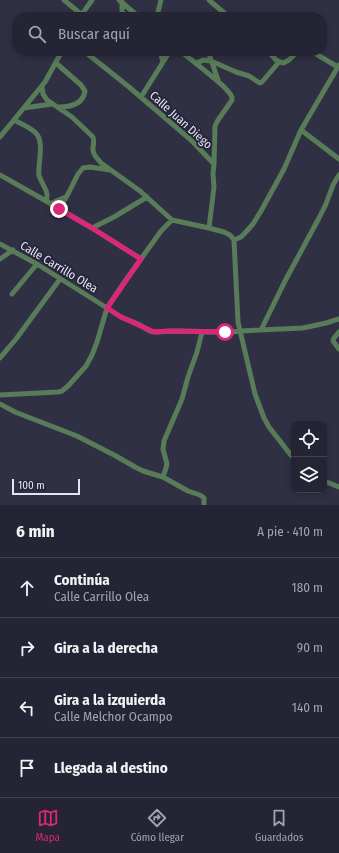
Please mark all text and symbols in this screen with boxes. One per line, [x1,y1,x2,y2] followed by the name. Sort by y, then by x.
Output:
[12,12,327,56] search box
[26,23,48,45] icon: search
[58,25,130,43] text: Buscar aquí
[147,88,215,152] street label: Calle Juan Diego
[50,200,68,218] route end
[18,238,100,296] street label: Calle Carrillo Olea
[216,323,234,341] route start
[291,421,327,493] map controls
[291,421,327,457] button: locate
[291,457,327,493] button: layers
[12,477,80,496] scale bar
[18,479,45,492] text: 100 m
[16,521,55,542] text: 6 min
[257,524,323,539] text: A pie · 410 m
[54,571,110,589] text: Continúa
[16,577,38,599] icon: ahead
[292,580,323,595] text: 180 m
[54,589,149,604] text: Calle Carrillo Olea
[16,637,38,659] icon: right
[54,639,158,657] text: Gira a la derecha
[297,640,323,655] text: 90 m
[54,691,166,709] text: Gira a la izquierda
[16,697,38,719] icon: left
[292,700,323,715] text: 140 m
[54,709,173,724] text: Calle Melchor Ocampo
[16,757,38,779] icon: arrive
[54,759,168,777] text: Llegada al destino
[35,807,60,844] tab: Mapa
[131,807,184,844] tab: Cómo llegar
[255,807,304,844] tab: Guardados

